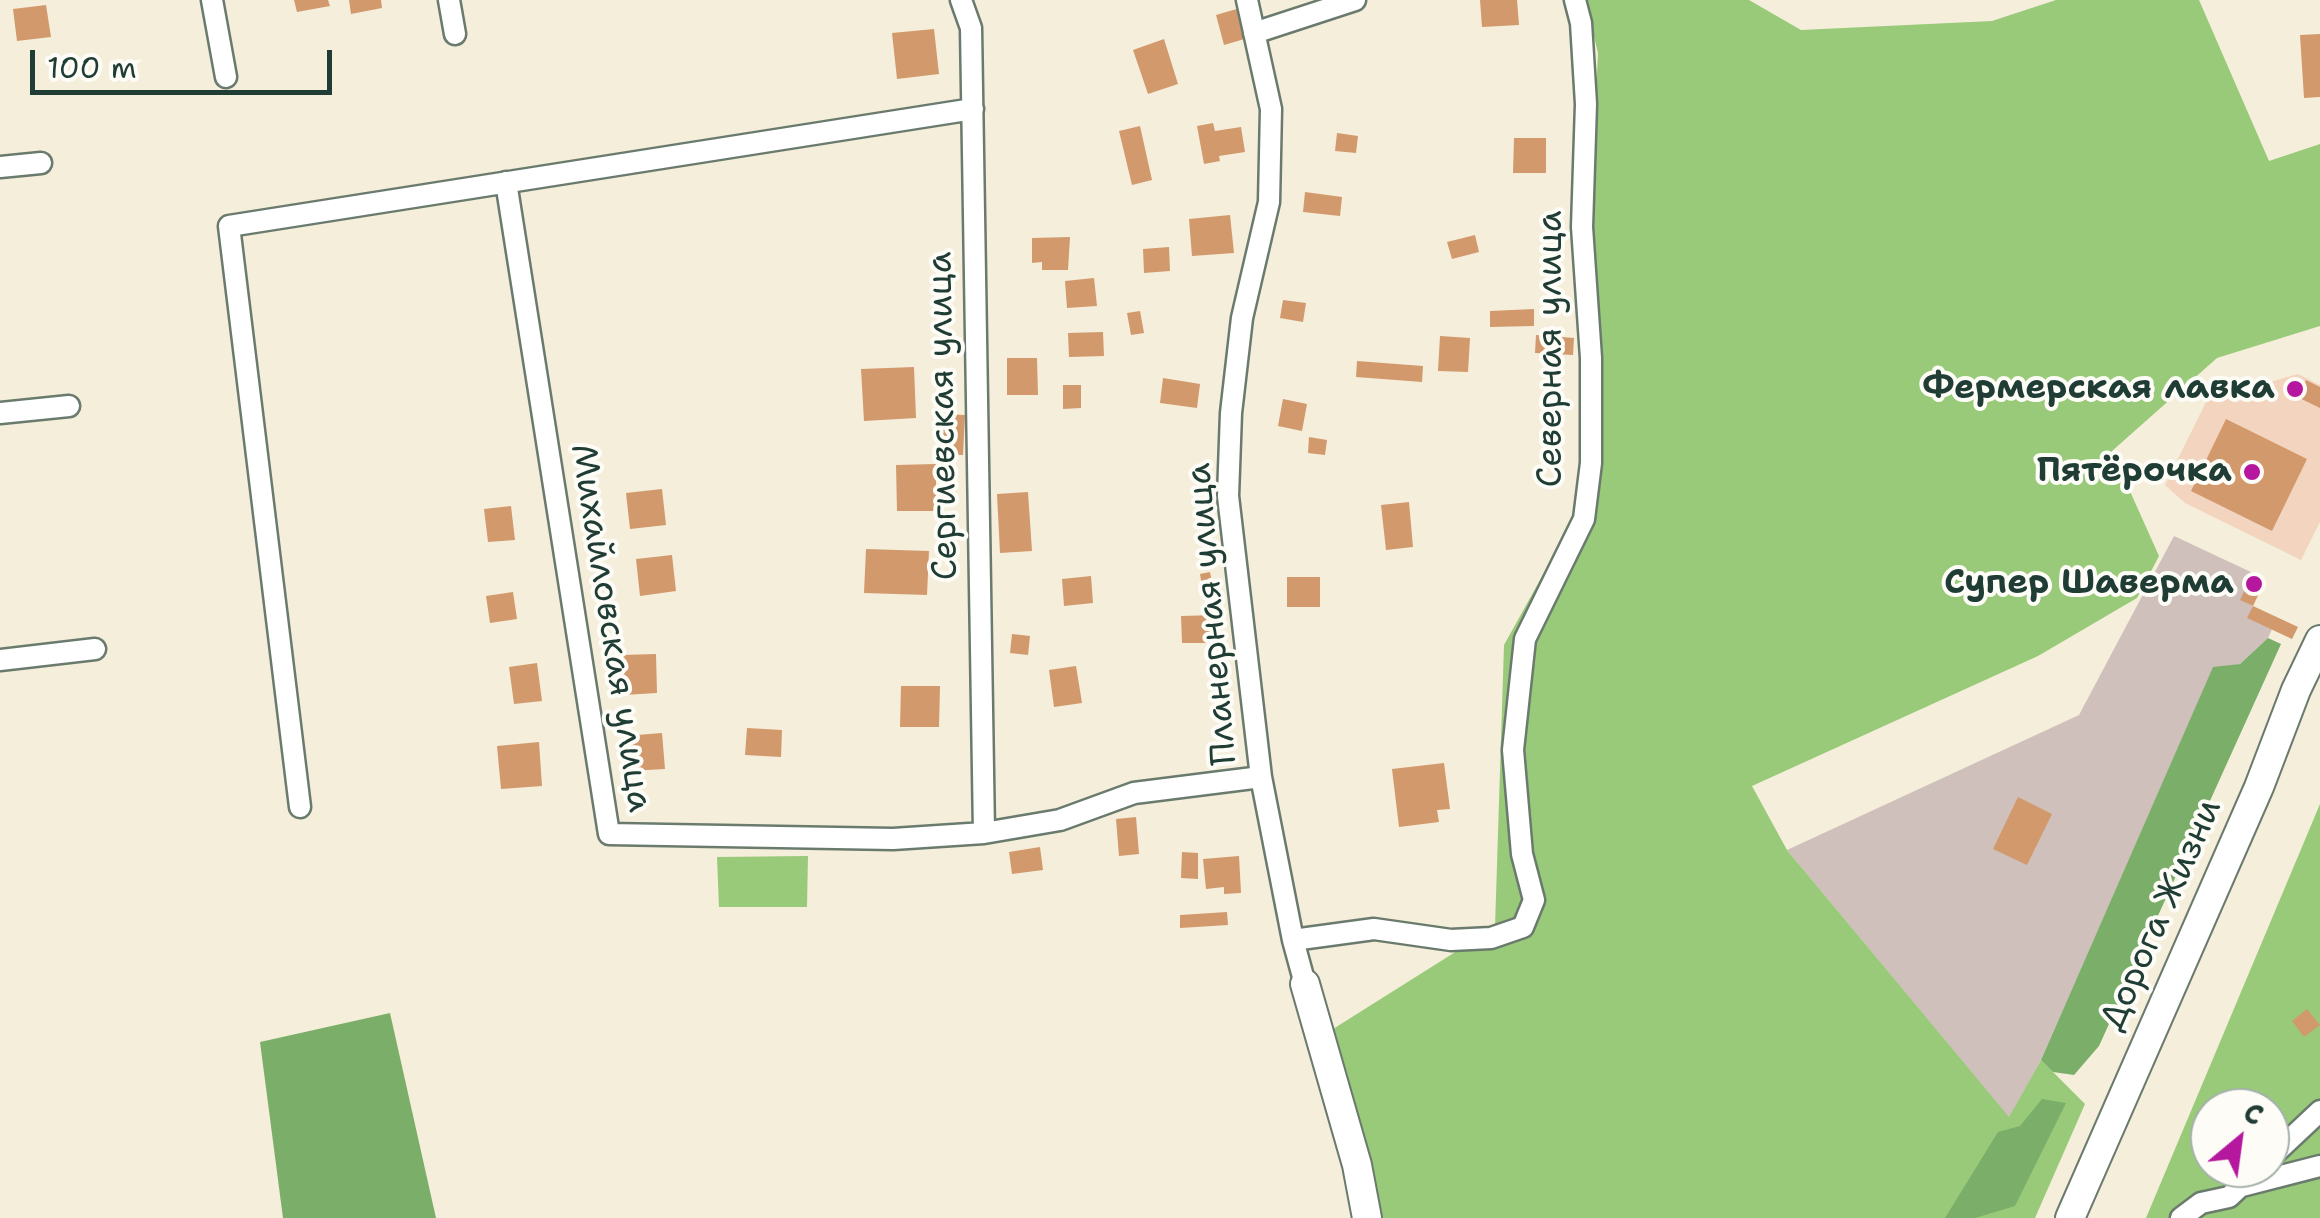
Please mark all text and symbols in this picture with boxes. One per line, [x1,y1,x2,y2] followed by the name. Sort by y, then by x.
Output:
[35,30,338,92] scale bar
[47,47,137,88] text: 100 m
[1531,210,1573,488] street label: Северная улица
[920,251,968,581] street label: Сергиевская улица
[1922,368,2275,410] place label: Фермерская лавка
[2284,378,2306,400] marker: Фермерская лавка
[560,441,660,815] street label: Михайловская улица
[2037,451,2232,493] place label: Пятёрочка
[1179,461,1247,767] street label: Планерная улица
[2241,461,2263,483] marker: Пятёрочка
[1944,563,2234,605] place label: Супер Шаверма
[2243,573,2265,595] marker: Супер Шаверма
[2092,793,2232,1037] street label: Дорога Жизни
[2190,1088,2290,1188] north arrow
[2237,1093,2270,1134] text: С

